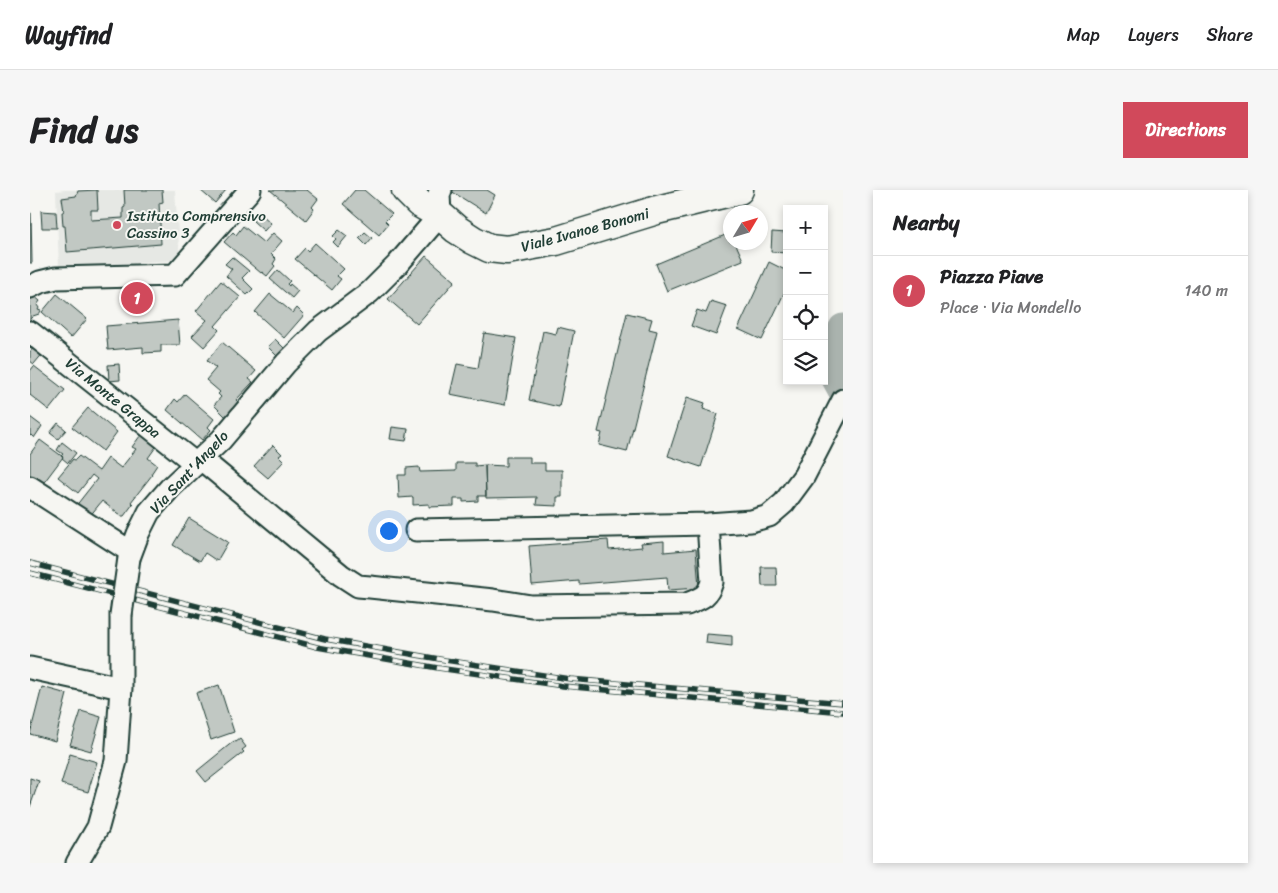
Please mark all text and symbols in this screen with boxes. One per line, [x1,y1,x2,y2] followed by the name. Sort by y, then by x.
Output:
[25,14,111,56] text: Wayfind
[1067,19,1100,51] text: Map
[1128,19,1179,51] text: Layers
[1207,19,1253,51] text: Share
[30,99,138,161] text: Find us
[1123,102,1248,158] button: Directions
[518,200,653,260] street label: Viale Ivanoe Bonomi
[126,203,266,246] place label: Istituto Comprensivo Cassino 3
[893,204,959,242] text: Nearby
[723,205,768,250] north arrow
[783,205,828,385] map controls
[783,205,828,250] button: +
[111,219,123,231] marker: Istituto Comprensivo Cassino 3
[783,250,828,295] button: −
[940,260,1043,293] text: Piazza Piave
[906,276,912,305] text: 1
[1185,276,1228,305] text: 140 m
[121,279,153,317] pin: 1
[940,293,1081,322] text: Place · Via Mondello
[783,295,828,340] button: locate
[783,340,828,385] button: layers
[59,351,167,445] street label: Via Monte Grappa
[143,424,235,520] street label: Via Sant'Angelo
[376,518,402,544] your location

